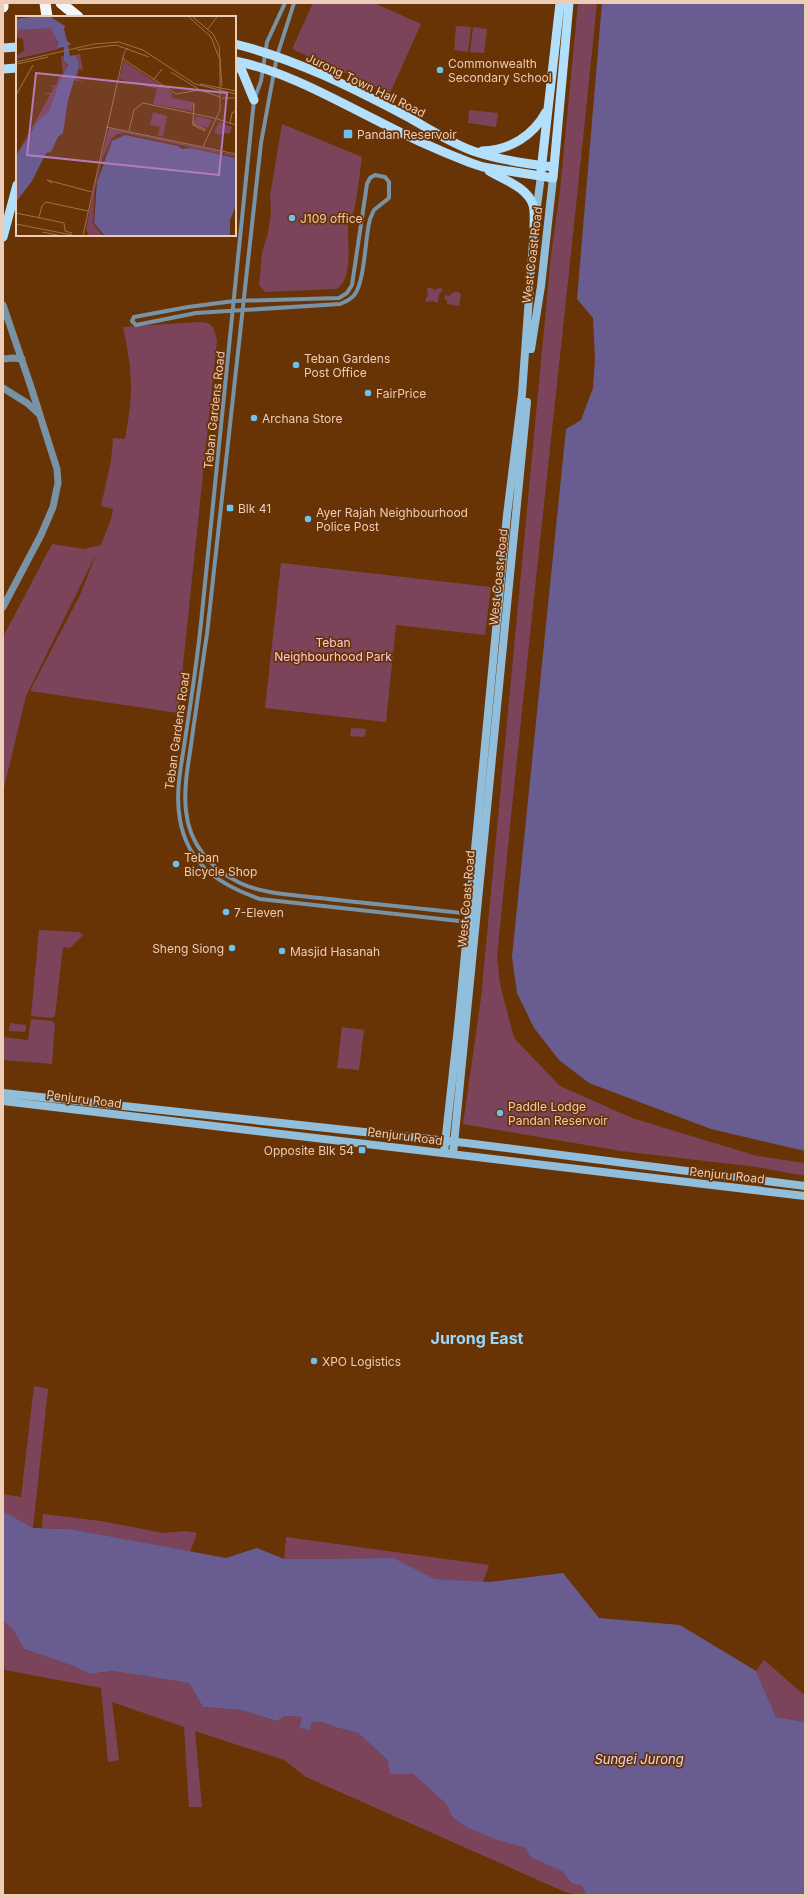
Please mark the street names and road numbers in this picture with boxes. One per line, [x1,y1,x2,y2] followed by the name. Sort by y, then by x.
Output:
[304,50,428,120] street label: Jurong Town Hall Road
[519,206,545,304] street label: West Coast Road
[200,350,228,470] street label: Teban Gardens Road
[485,528,511,626] street label: West Coast Road
[161,671,193,791] street label: Teban Gardens Road
[454,850,478,948] street label: West Coast Road
[46,1087,122,1111] street label: Penjuru Road
[367,1124,443,1148] street label: Penjuru Road
[689,1164,765,1186] street label: Penjuru Road

